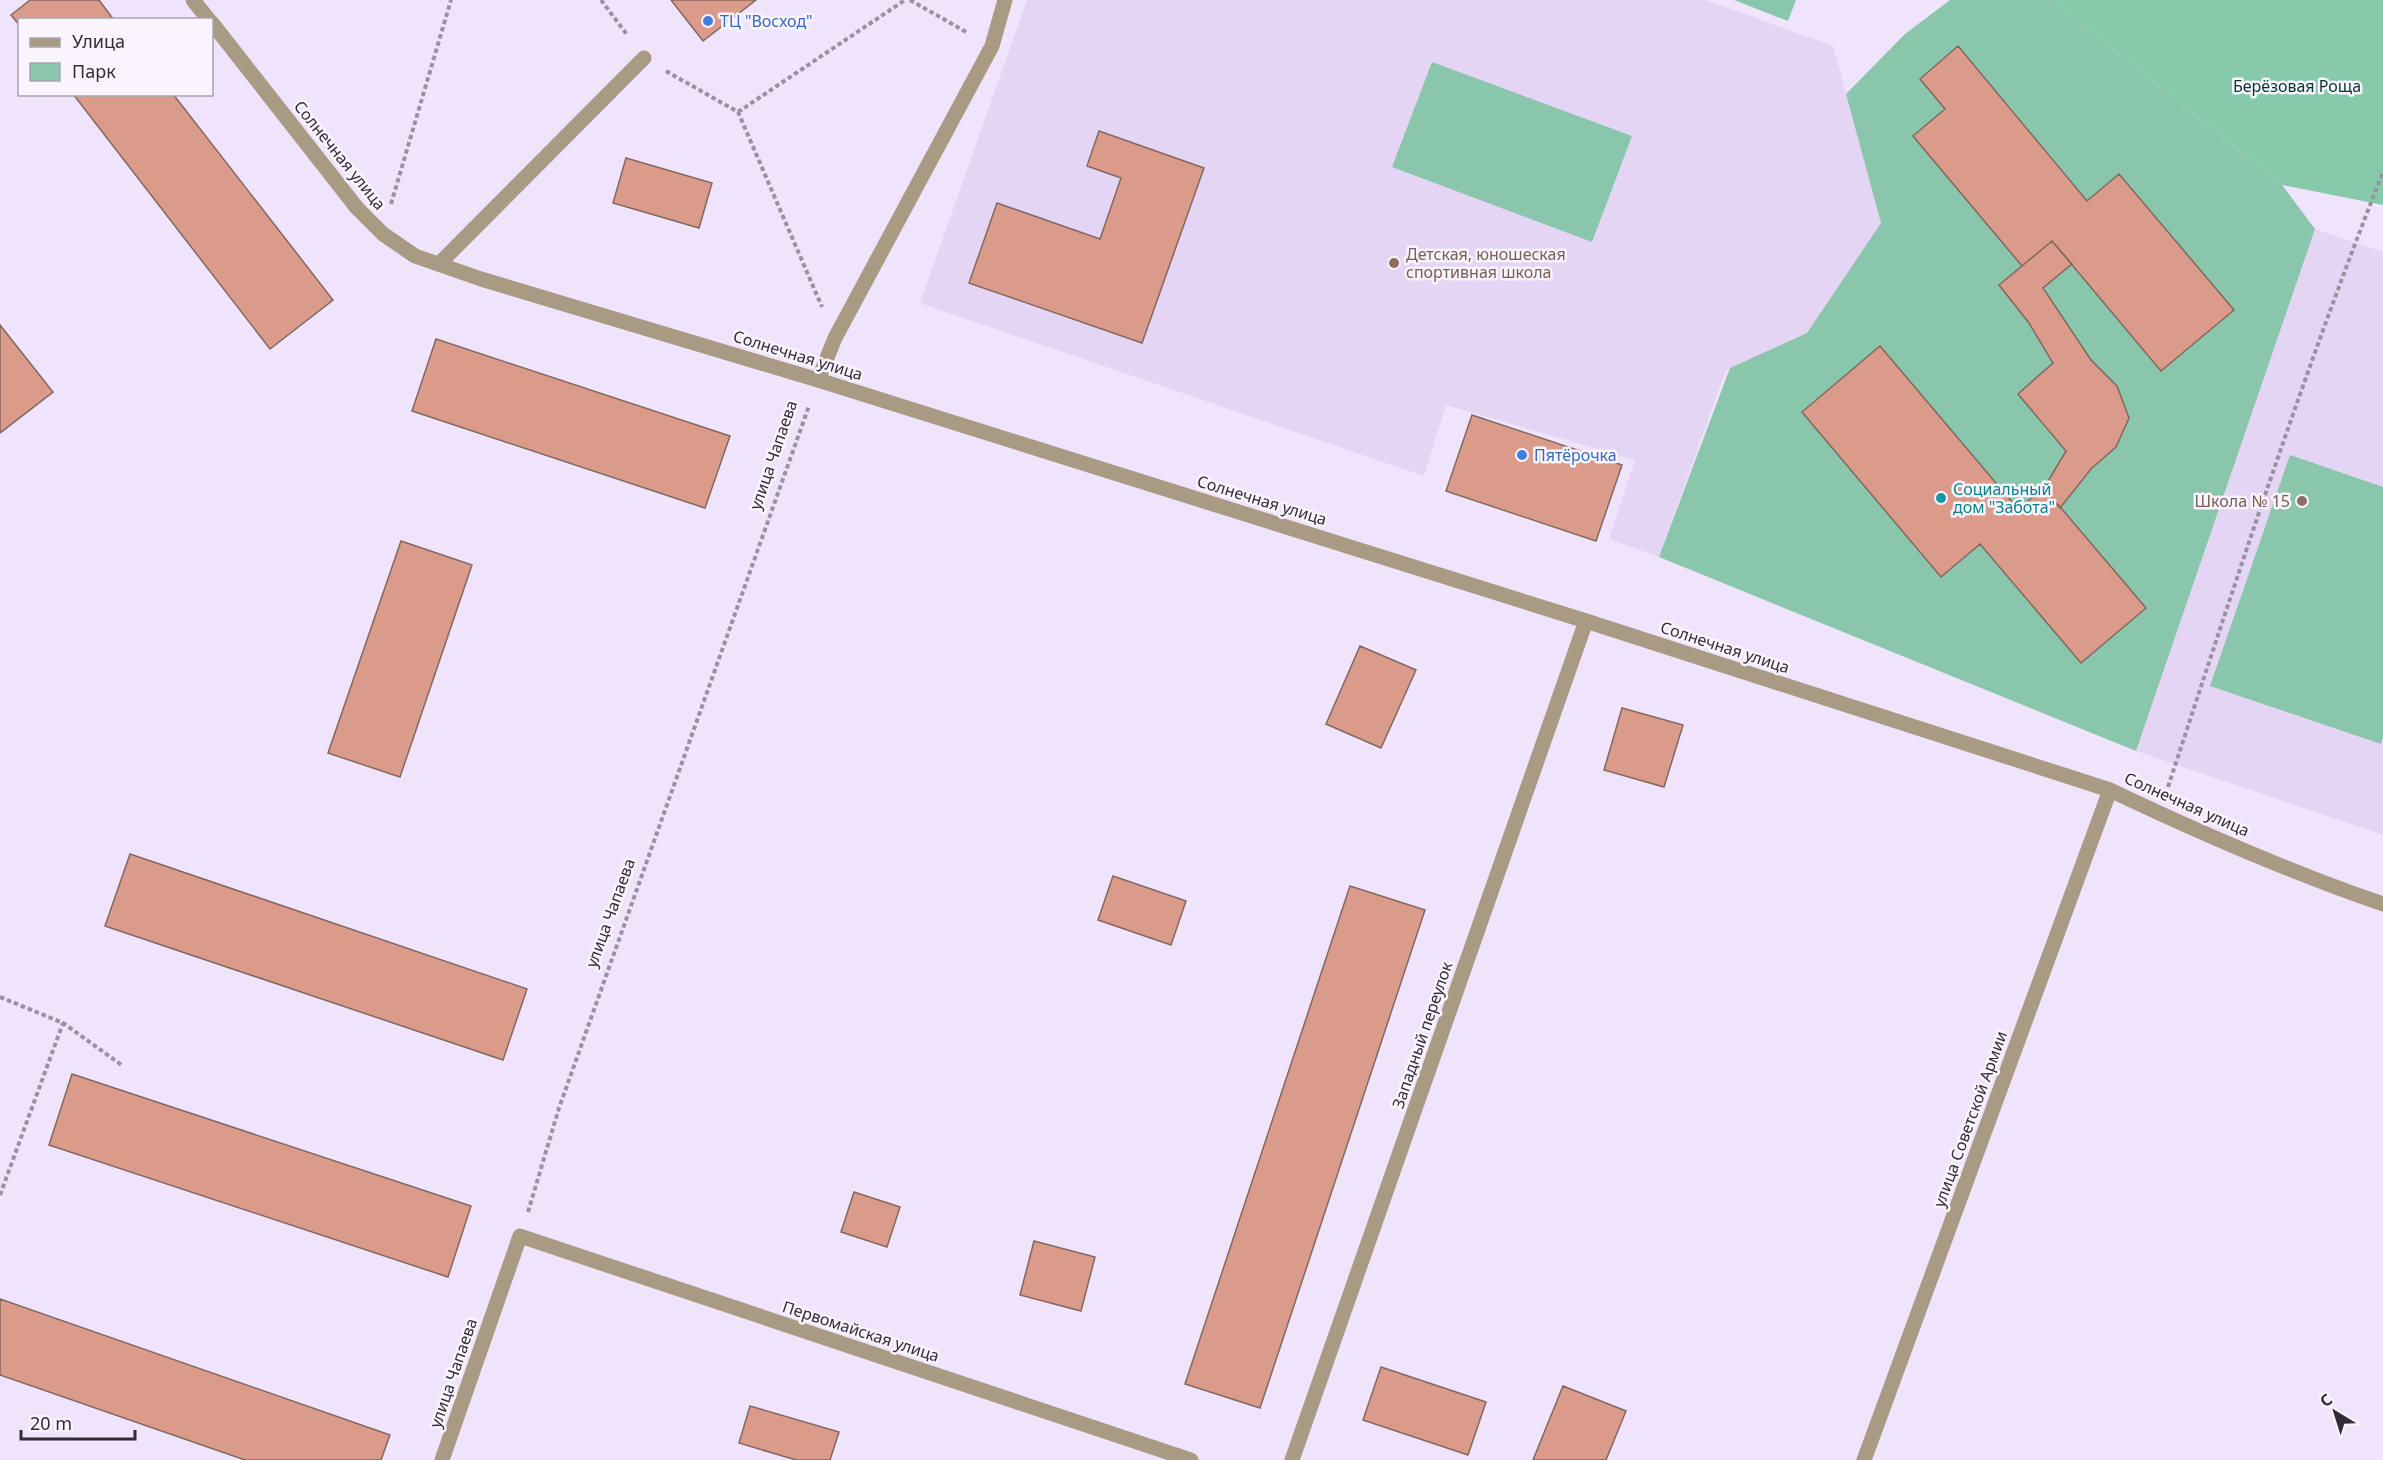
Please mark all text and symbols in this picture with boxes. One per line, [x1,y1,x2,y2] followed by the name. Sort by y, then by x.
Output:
[720,10,813,32] place label: ТЦ "Восход"
[701,14,715,28] marker: ТЦ "Восход"
[18,18,213,96] legend
[72,29,125,53] text: Улица
[72,59,116,83] text: Парк
[2233,75,2361,97] park label: Берёзовая Роща
[289,96,391,214] street label: Солнечная улица
[1406,243,1566,283] place label: Детская, юношеская спортивная школа
[1387,256,1401,270] marker: Детская, юношеская спортивная школа
[730,325,866,385] street label: Солнечная улица
[744,397,802,513] street label: улица Чапаева
[1534,444,1617,466] place label: Пятёрочка
[1515,448,1529,462] marker: Пятёрочка
[1194,470,1330,530] street label: Солнечная улица
[1953,478,2055,518] place label: Социальный дом "Забота"
[2195,490,2290,512] place label: Школа № 15
[1934,491,1948,505] marker: Социальный дом "Забота"
[2295,494,2309,508] marker: Школа № 15
[1658,616,1792,678] street label: Солнечная улица
[2121,767,2253,841] street label: Солнечная улица
[580,855,640,971] street label: улица Чапаева
[1387,958,1458,1111] street label: Западный переулок
[1928,1028,2012,1210] street label: улица Советской Армии
[780,1295,942,1367] street label: Первомайская улица
[424,1315,482,1431] street label: улица Чапаева
[2305,1382,2365,1442] north arrow
[2315,1388,2337,1412] text: С
[21,1403,135,1441] scale bar
[30,1411,72,1435] text: 20 m

